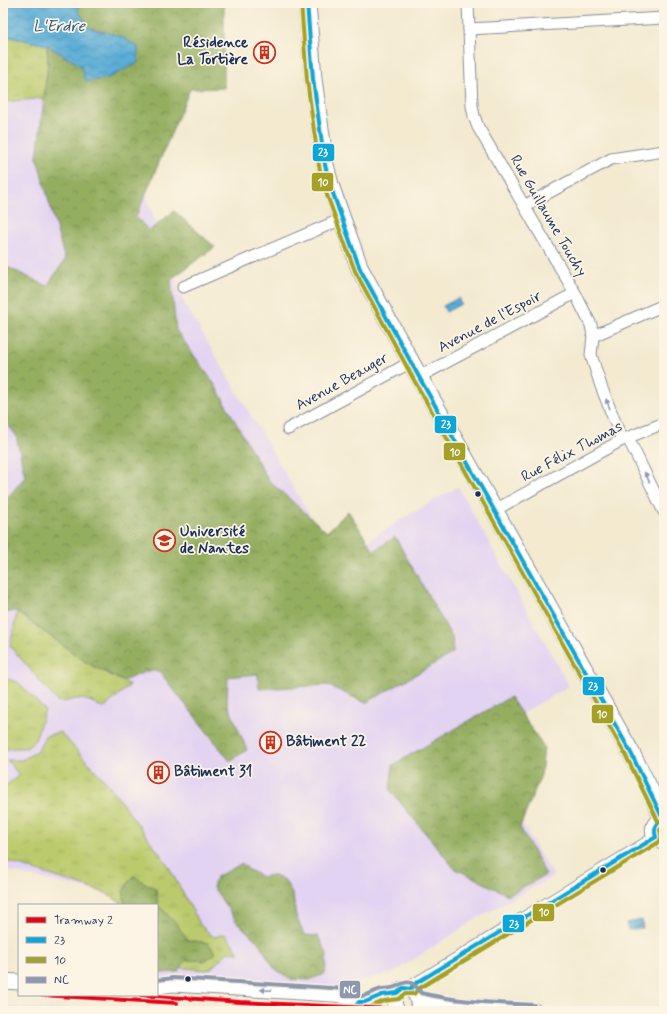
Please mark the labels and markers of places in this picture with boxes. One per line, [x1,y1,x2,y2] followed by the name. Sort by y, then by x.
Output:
[177,33,249,70] place label: Résidence La Tortière
[251,39,277,65] building icon: Résidence La Tortière
[473,489,483,499] unlabelled marker
[180,522,249,559] place label: Université de Nantes
[151,528,177,554] school or university icon: Université de Nantes
[258,729,284,755] building icon: Bâtiment 22
[286,732,366,752] place label: Bâtiment 22
[146,759,172,785] building icon: Bâtiment 31
[174,762,252,782] place label: Bâtiment 31
[598,865,608,875] unlabelled marker
[183,974,193,984] unlabelled marker

